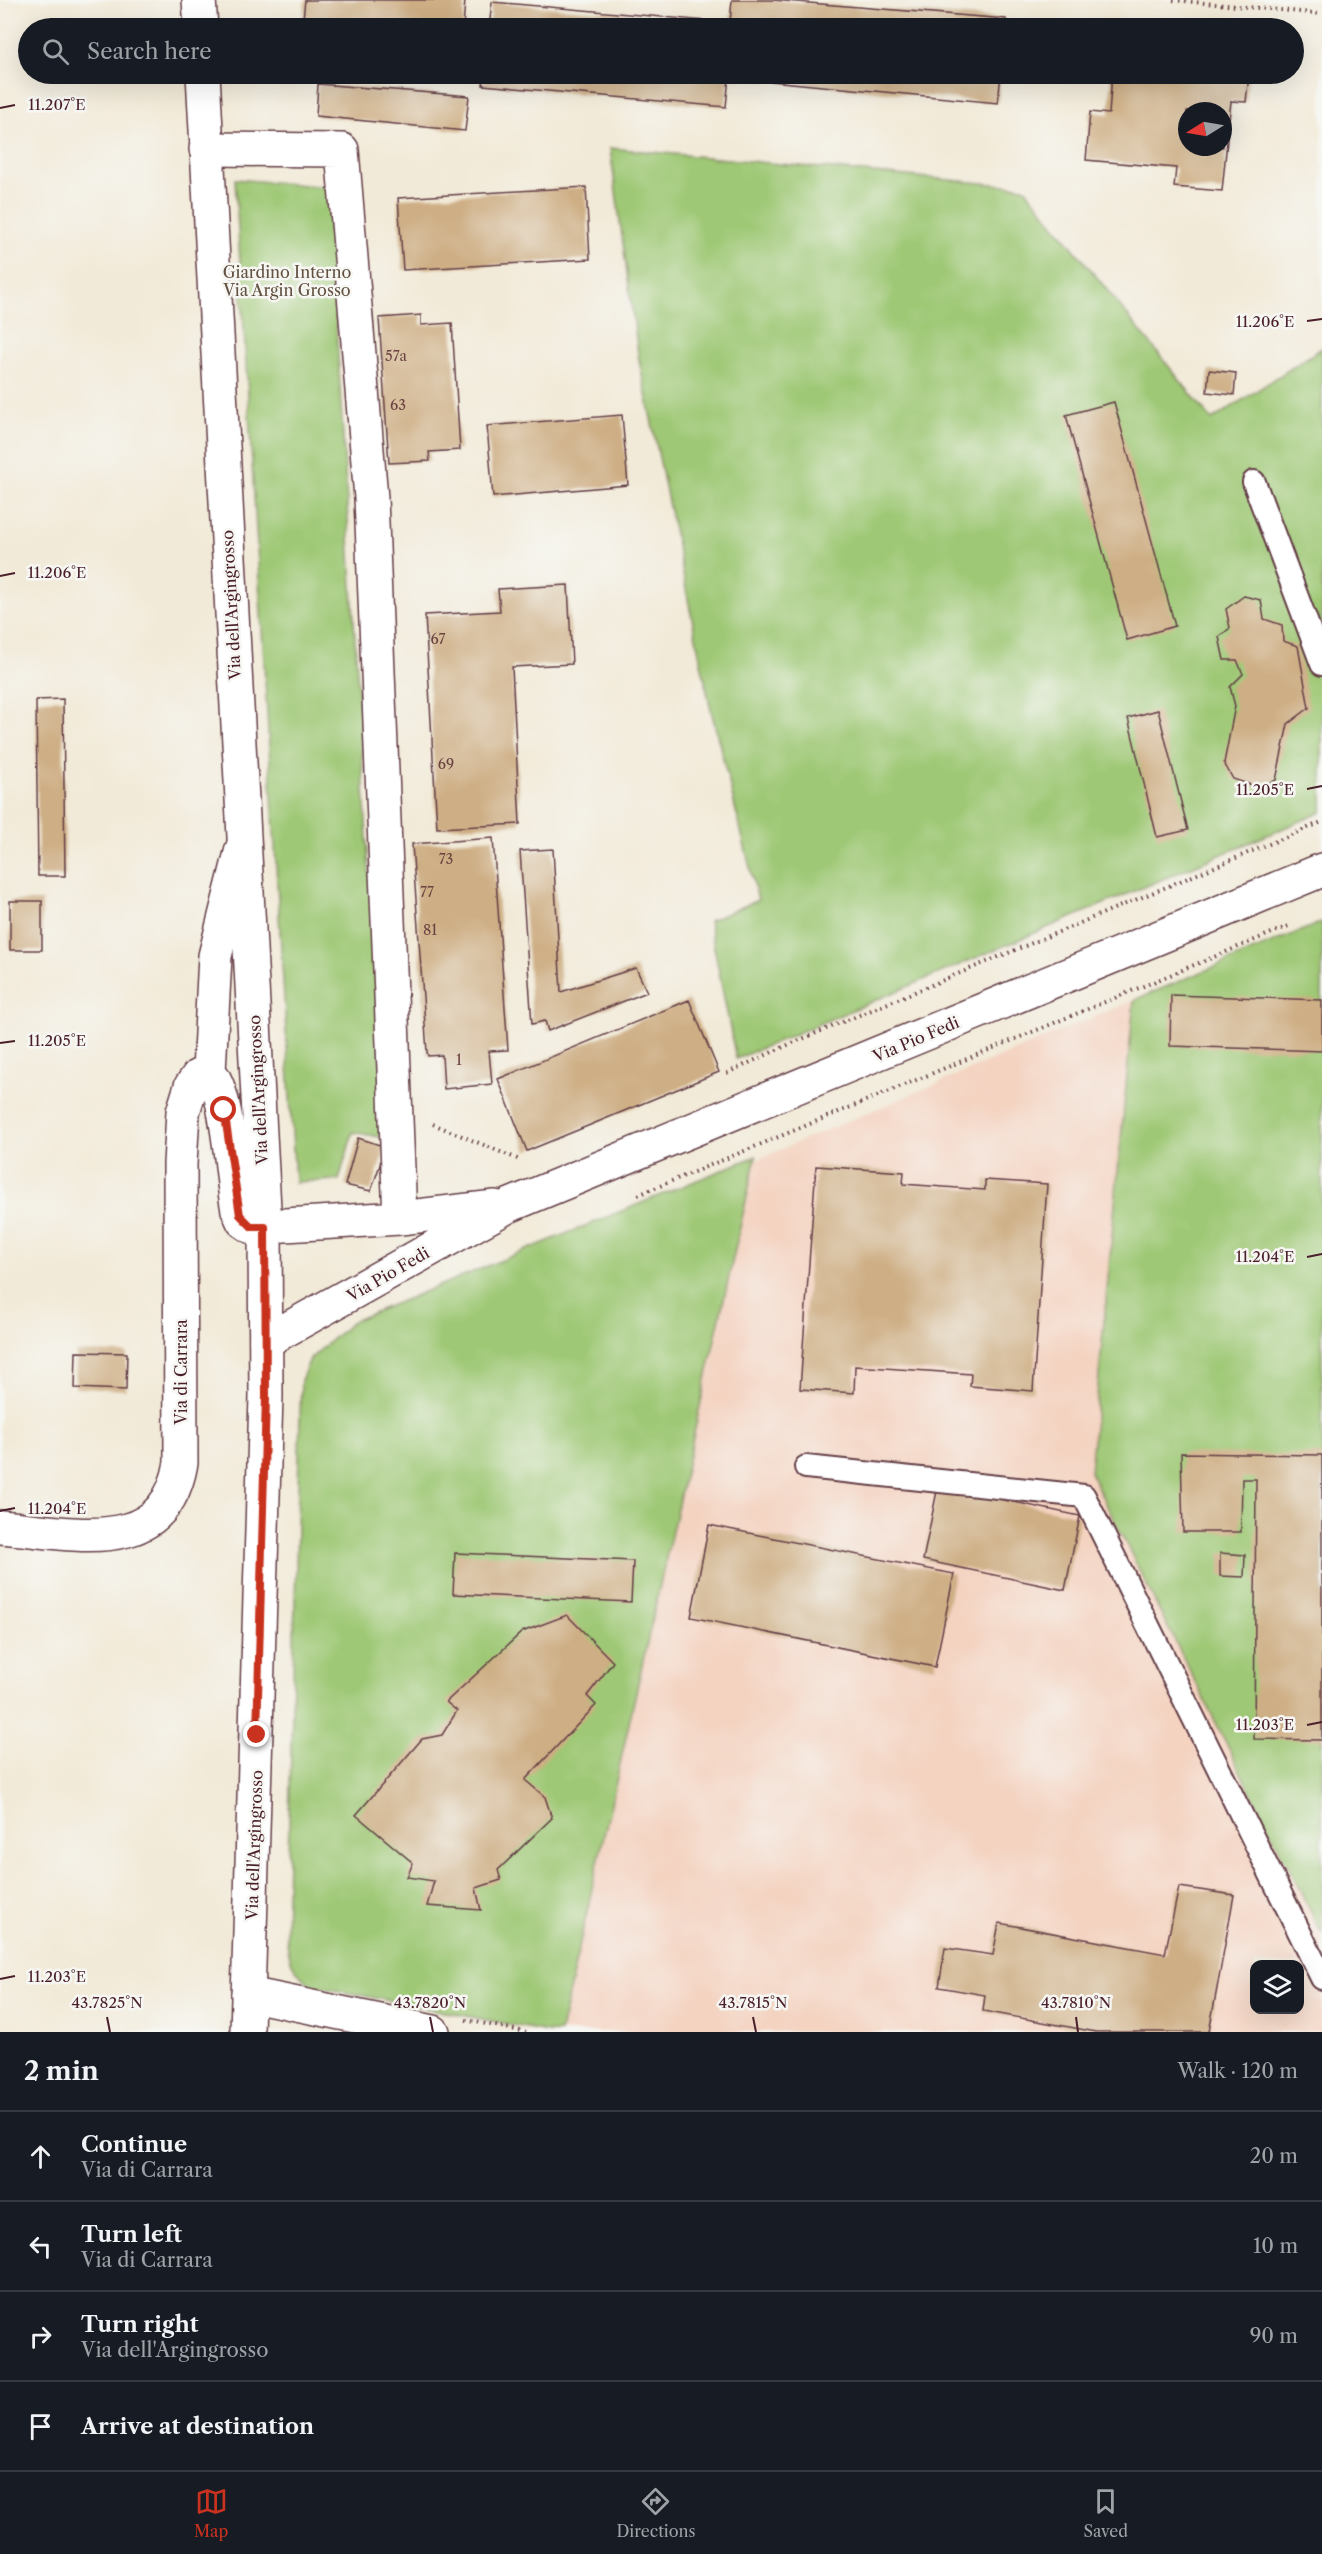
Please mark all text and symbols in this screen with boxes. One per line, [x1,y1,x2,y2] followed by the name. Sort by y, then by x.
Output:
[18,18,1304,84] search box
[39,35,72,68] icon: search
[87,38,212,65] text: Search here
[28,95,86,114] text: 11.207°E
[1178,102,1232,156] north arrow
[222,262,352,300] park label: Giardino Interno Via Argin Grosso
[1236,312,1294,331] text: 11.206°E
[385,347,408,365] house number: 57a
[390,396,406,414] house number: 63
[217,529,245,681] street label: Via dell'Argingrosso
[28,563,86,582] text: 11.206°E
[431,630,446,648] house number: 67
[438,755,454,773] house number: 69
[1236,780,1294,799] text: 11.205°E
[439,850,453,868] house number: 73
[420,883,434,901] house number: 77
[423,921,437,939] house number: 81
[869,1012,962,1067] street label: Via Pio Fedi
[244,1014,272,1166] street label: Via dell'Argingrosso
[28,1031,86,1050] text: 11.205°E
[456,1051,462,1069] house number: 1
[210,1096,236,1122] route start
[342,1242,433,1306] street label: Via Pio Fedi
[1236,1247,1294,1266] text: 11.204°E
[171,1319,191,1426] street label: Via di Carrara
[28,1499,86,1518] text: 11.204°E
[1236,1715,1294,1734] text: 11.203°E
[243,1721,269,1747] route end
[241,1770,267,1921] street label: Via dell'Argingrosso
[1250,1960,1304,2014] map controls
[1250,1960,1304,2014] button: layers
[28,1967,86,1986] text: 11.203°E
[71,1993,143,2012] text: 43.7825°N
[394,1993,466,2012] text: 43.7820°N
[719,1993,787,2012] text: 43.7815°N
[1041,1993,1111,2012] text: 43.7810°N
[24,2055,99,2087] text: 2 min
[1177,2059,1298,2083] text: Walk · 120 m
[81,2131,187,2158] text: Continue
[24,2140,57,2173] icon: ahead
[1250,2144,1298,2168] text: 20 m
[81,2158,213,2182] text: Via di Carrara
[81,2221,182,2248] text: Turn left
[24,2230,57,2263] icon: left
[1253,2234,1298,2258] text: 10 m
[81,2248,213,2272] text: Via di Carrara
[81,2311,199,2338] text: Turn right
[24,2320,57,2353] icon: right
[1250,2324,1298,2348] text: 90 m
[81,2338,269,2362] text: Via dell'Argingrosso
[24,2410,57,2443] icon: arrive
[81,2413,314,2440] text: Arrive at destination
[194,2485,228,2541] tab: Map
[616,2485,695,2541] tab: Directions
[1084,2485,1128,2541] tab: Saved

